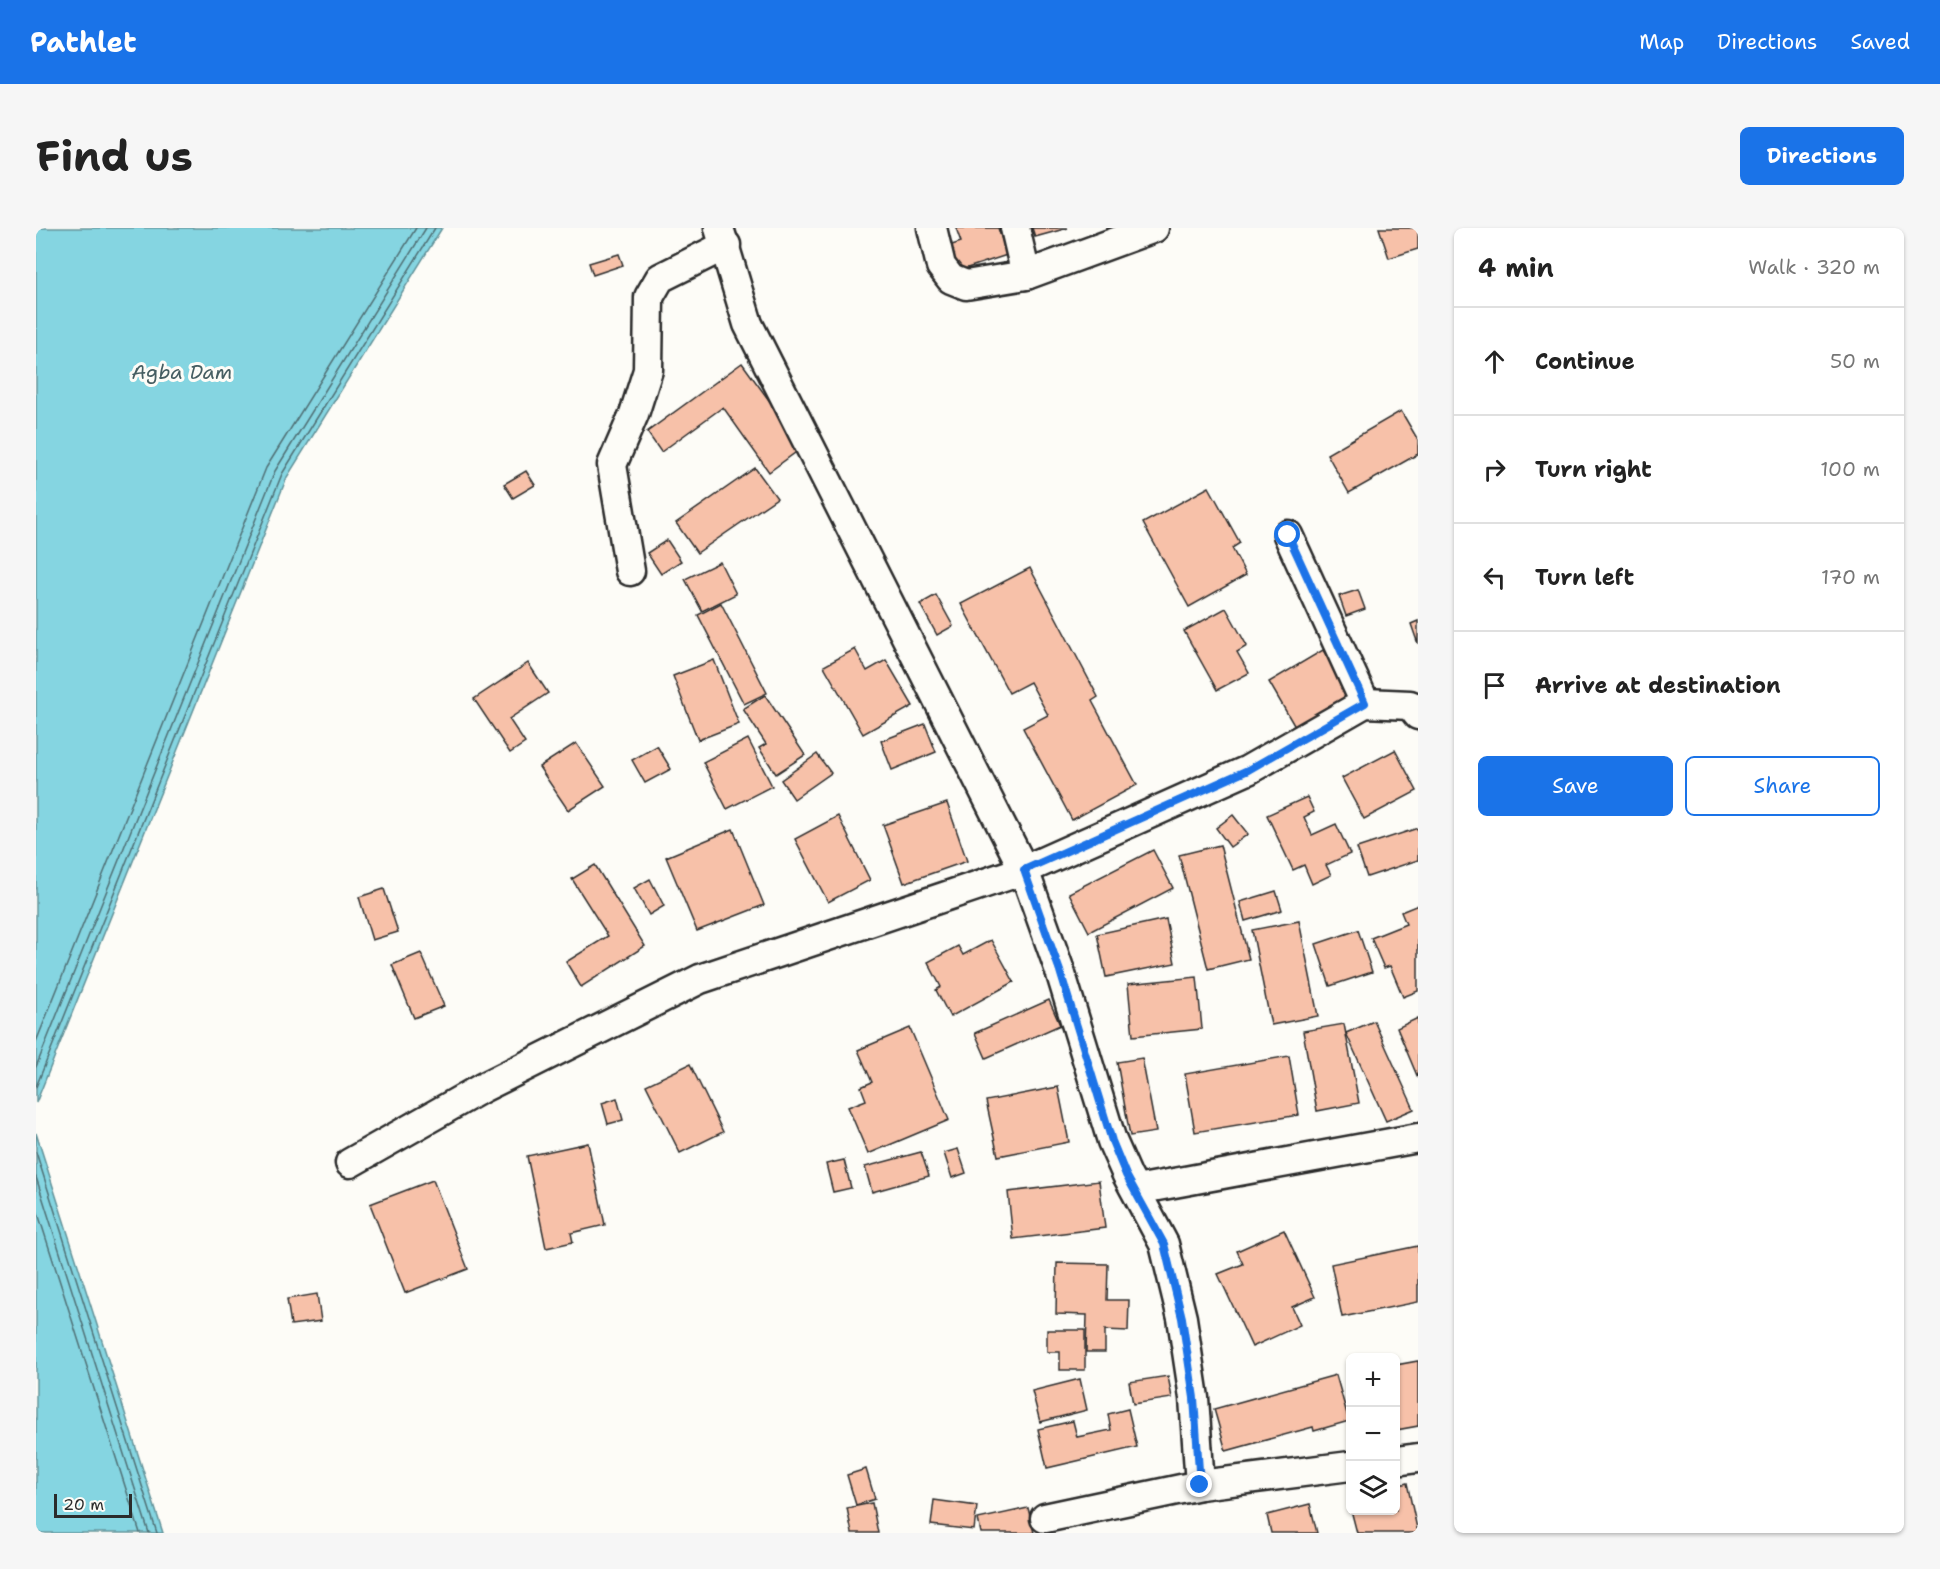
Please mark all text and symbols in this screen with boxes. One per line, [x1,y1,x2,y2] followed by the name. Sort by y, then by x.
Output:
[30,23,137,61] text: Pathlet
[1639,28,1684,56] text: Map
[1717,28,1817,56] text: Directions
[1850,28,1910,56] text: Saved
[1740,127,1904,185] button: Directions
[36,128,193,184] text: Find us
[1478,250,1554,285] text: 4 min
[1748,254,1880,280] text: Walk · 320 m
[1478,345,1511,378] icon: ahead
[1535,347,1635,376] text: Continue
[1830,348,1880,374] text: 50 m
[132,359,232,385] water label: Agba Dam
[1478,453,1511,486] icon: right
[1535,455,1652,484] text: Turn right
[1820,456,1880,482] text: 100 m
[1274,521,1300,547] route start
[1478,561,1511,594] icon: left
[1535,563,1634,592] text: Turn left
[1821,564,1880,590] text: 170 m
[1478,669,1511,702] icon: arrive
[1535,671,1781,700] text: Arrive at destination
[1478,756,1673,816] button: Save
[1685,756,1880,816] button: Share
[1346,1353,1400,1515] map controls
[1346,1353,1400,1407] button: +
[1346,1407,1400,1461] button: −
[1346,1461,1400,1515] button: layers
[1186,1471,1212,1497] route end
[54,1491,132,1518] scale bar
[63,1494,104,1515] text: 20 m

